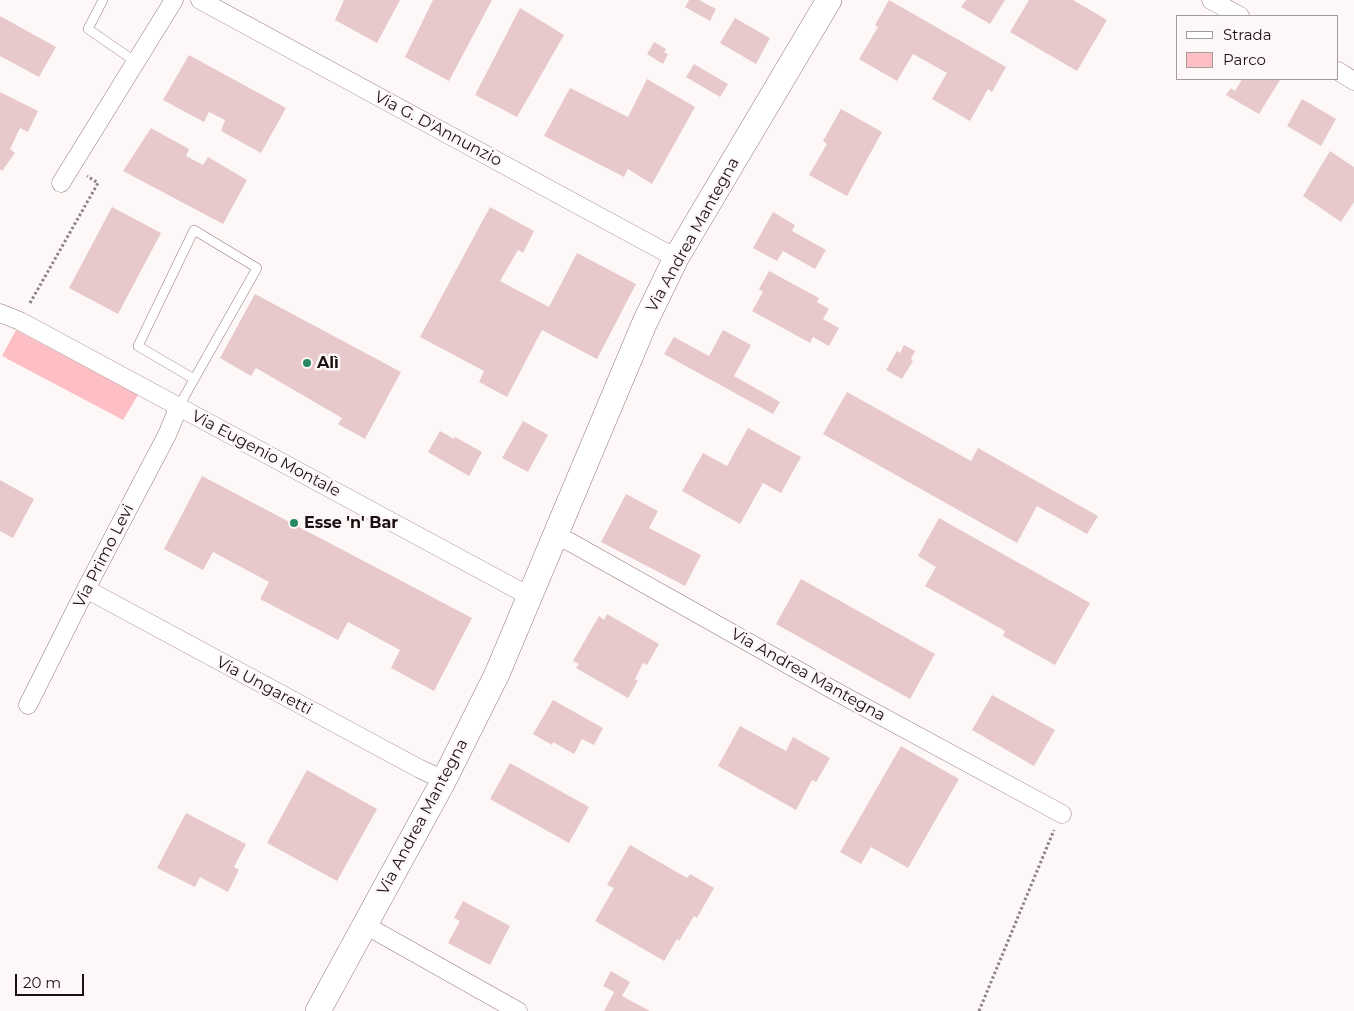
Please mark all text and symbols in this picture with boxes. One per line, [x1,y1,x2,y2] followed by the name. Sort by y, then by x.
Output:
[1176,15,1339,80] legend
[1223,25,1272,44] text: Strada
[1223,50,1266,69] text: Parco
[371,87,505,171] street label: Via G. D'Annunzio
[642,154,744,316] street label: Via Andrea Mantegna
[317,353,339,373] place label: Alì
[301,357,313,369] marker: Alì
[188,407,344,501] street label: Via Eugenio Montale
[70,501,138,611] street label: Via Primo Levi
[304,513,398,533] place label: Esse 'n' Bar
[288,517,300,529] marker: Esse 'n' Bar
[727,624,889,726] street label: Via Andrea Mantegna
[213,653,315,719] street label: Via Ungaretti
[374,736,472,898] street label: Via Andrea Mantegna
[18,964,86,996] scale bar
[23,973,61,992] text: 20 m

